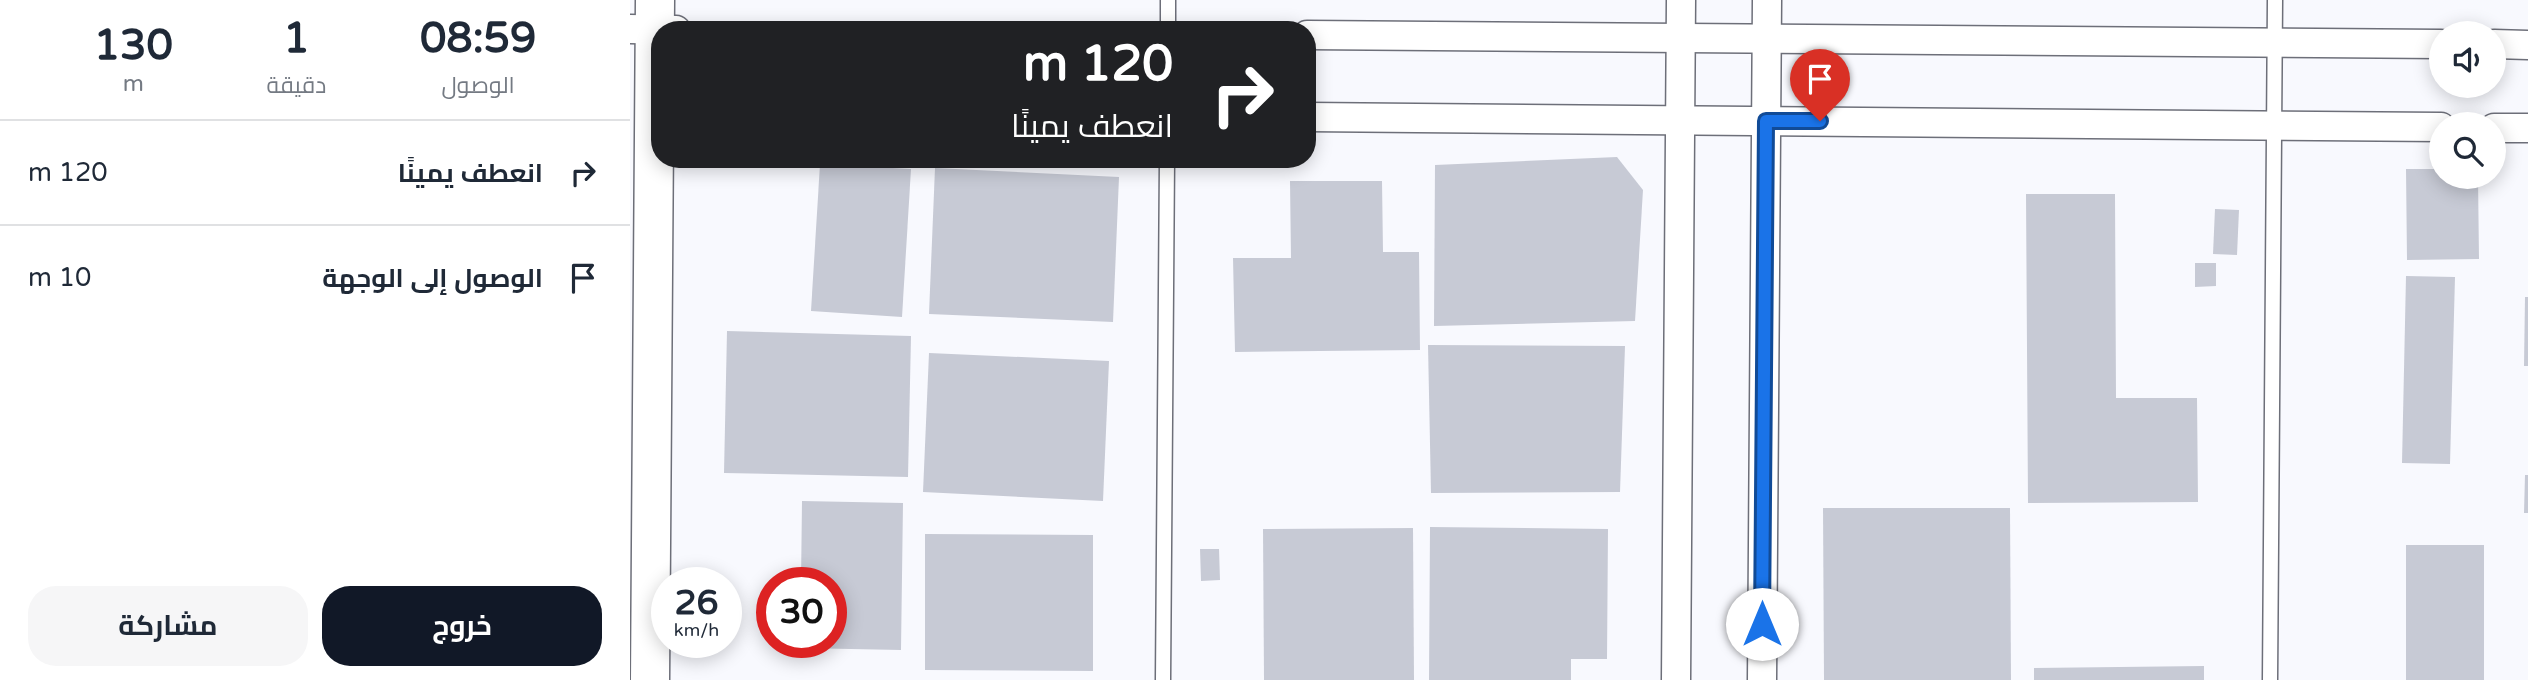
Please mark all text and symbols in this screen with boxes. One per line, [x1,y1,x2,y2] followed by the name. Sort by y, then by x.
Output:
[283,13,310,64] text: 1
[420,13,536,64] text: 08:59
[94,20,173,71] text: 130
[2429,21,2506,189] map controls
[2429,21,2506,98] button: sound
[1023,35,1173,94] text: 120 m
[1197,49,1288,140] icon: right
[1790,49,1850,121] pin
[1801,60,1839,98] icon: arrive
[123,70,144,98] text: m
[266,72,326,100] text: دقيقة
[442,72,515,100] text: الوصول
[1011,108,1173,146] text: انعطف يمينًا
[2429,112,2506,189] button: search
[564,154,602,192] icon: right
[28,157,108,188] text: 120 m
[398,158,543,189] text: انعطف يمينًا
[564,259,602,297] icon: arrive
[28,262,91,293] text: 10 m
[322,263,543,294] text: الوصول إلى الوجهة
[756,567,847,658] speed limit sign: 30
[675,582,718,624] text: 26
[28,586,308,666] button: مشاركة
[322,586,602,666] button: خروج
[1725,587,1799,661] position arrow
[674,619,719,641] text: km/h

